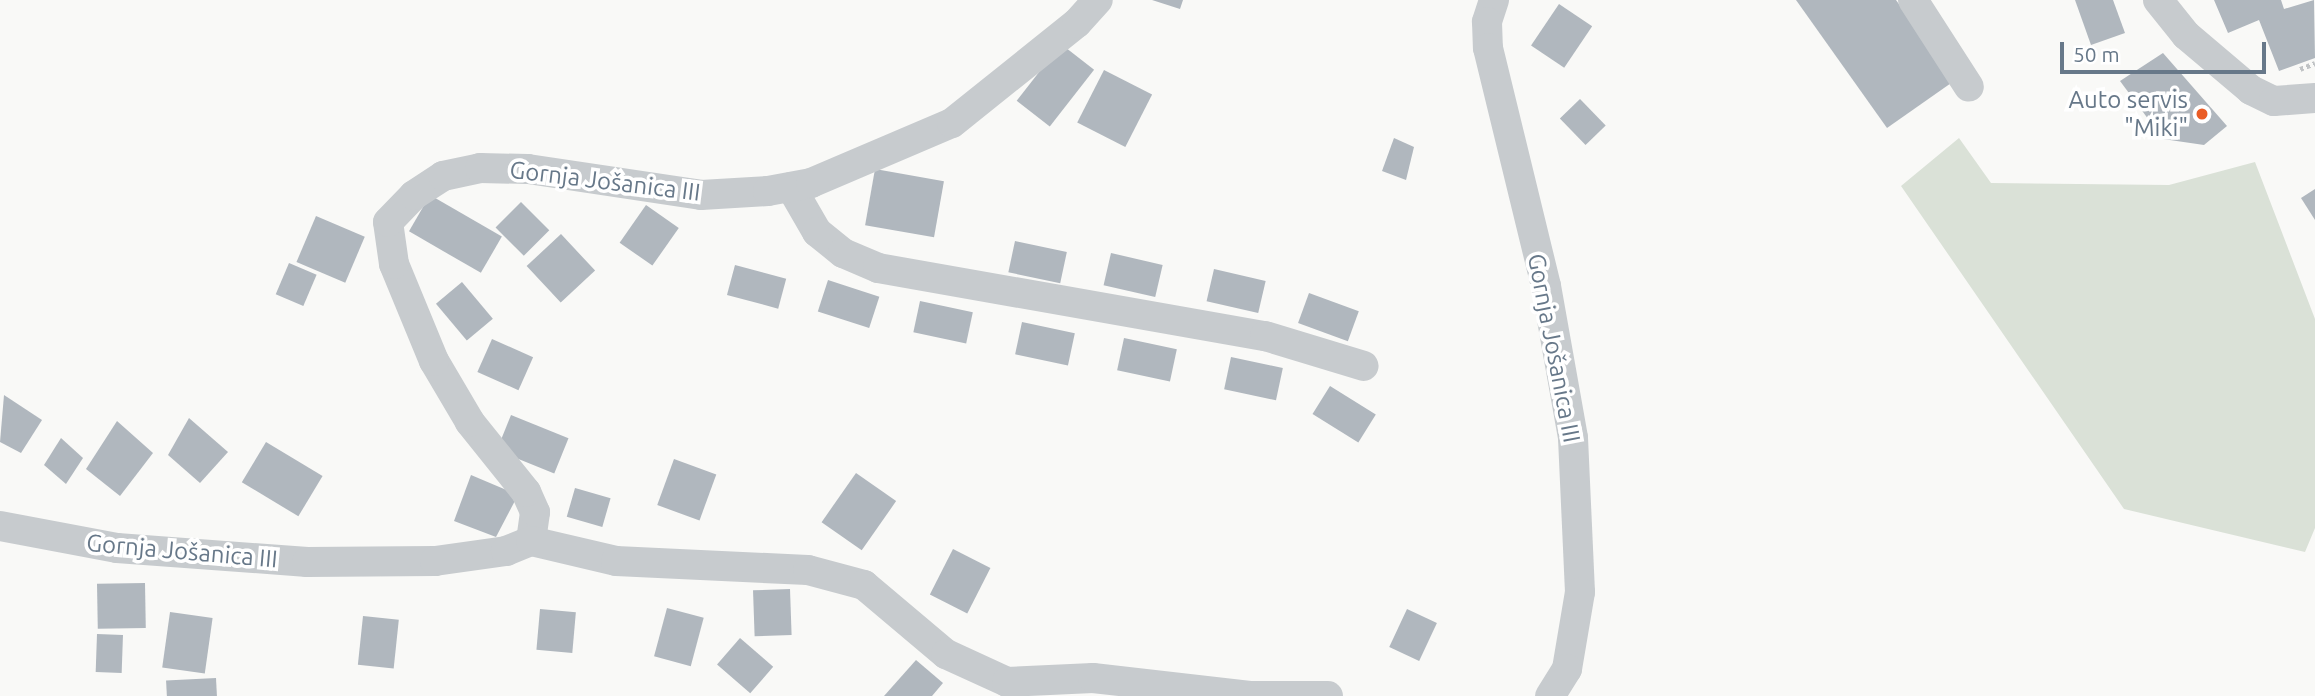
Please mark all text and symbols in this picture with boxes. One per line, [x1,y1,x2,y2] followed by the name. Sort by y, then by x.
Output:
[2063,28,2270,72] scale bar
[2073,42,2120,66] text: 50 m
[2069,86,2188,142] place label: Auto servis "Miki"
[2194,106,2210,122] marker: Auto servis "Miki"
[508,155,702,207] street label: Gornja Jošanica III
[1522,251,1586,445] street label: Gornja Jošanica III
[85,528,279,574] street label: Gornja Jošanica III

